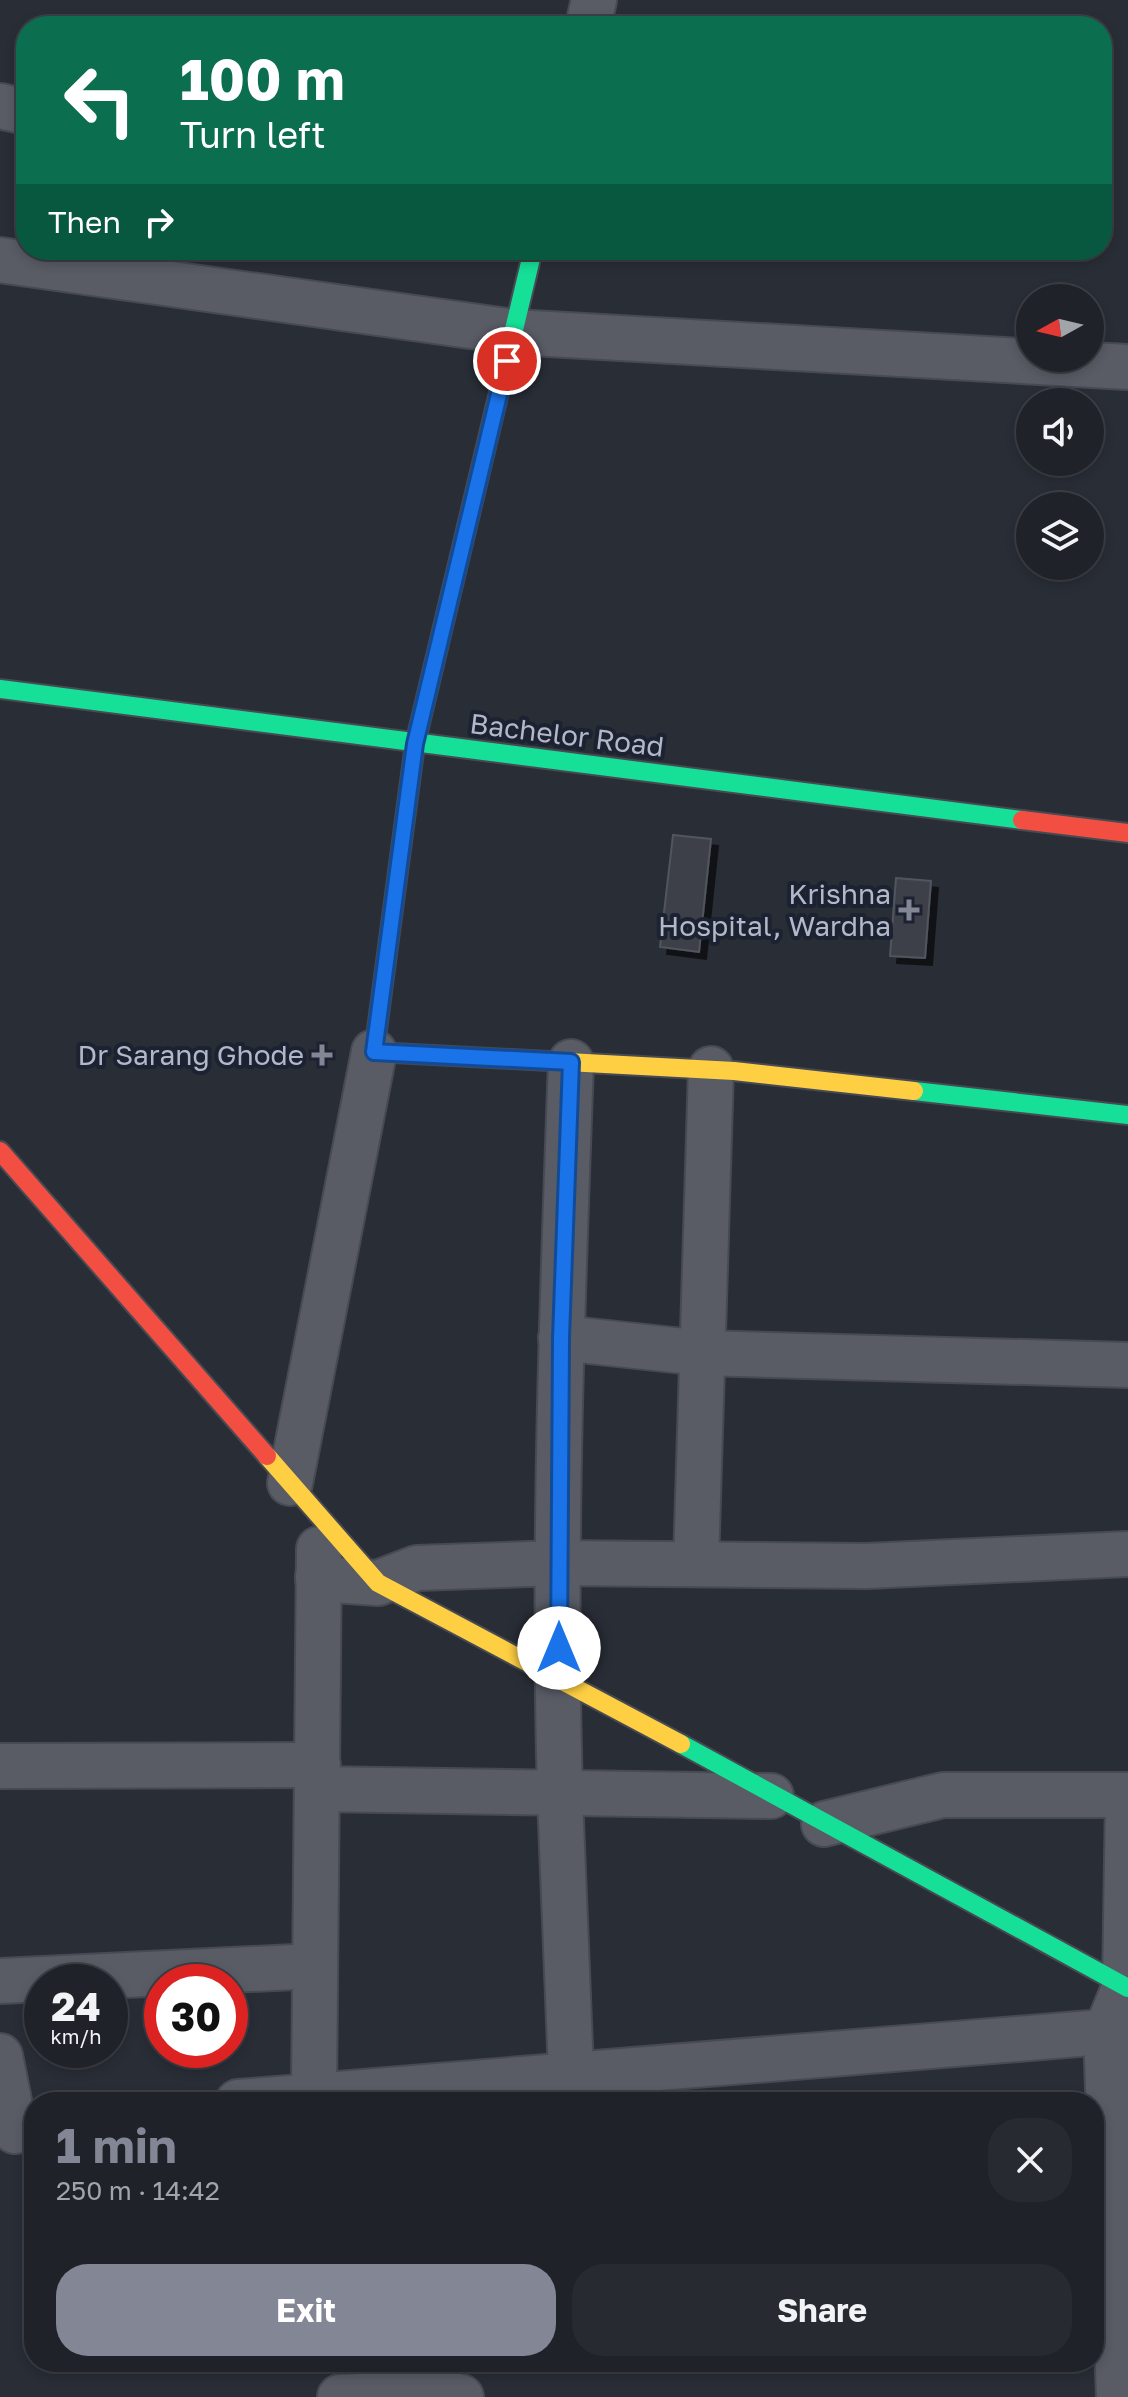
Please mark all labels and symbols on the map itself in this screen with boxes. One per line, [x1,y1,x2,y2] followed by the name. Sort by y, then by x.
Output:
[1016,284,1104,372] north arrow
[473,327,541,395] pin
[468,706,666,763] street label: Bachelor Road
[658,877,891,942] place label: Krishna Hospital, Wardha
[898,899,920,921] marker: Krishna Hospital, Wardha
[78,1038,304,1071] place label: Dr Sarang Ghode
[311,1044,333,1066] marker: Dr Sarang Ghode
[517,1606,601,1690] position arrow
[144,1964,248,2068] speed limit sign: 30

